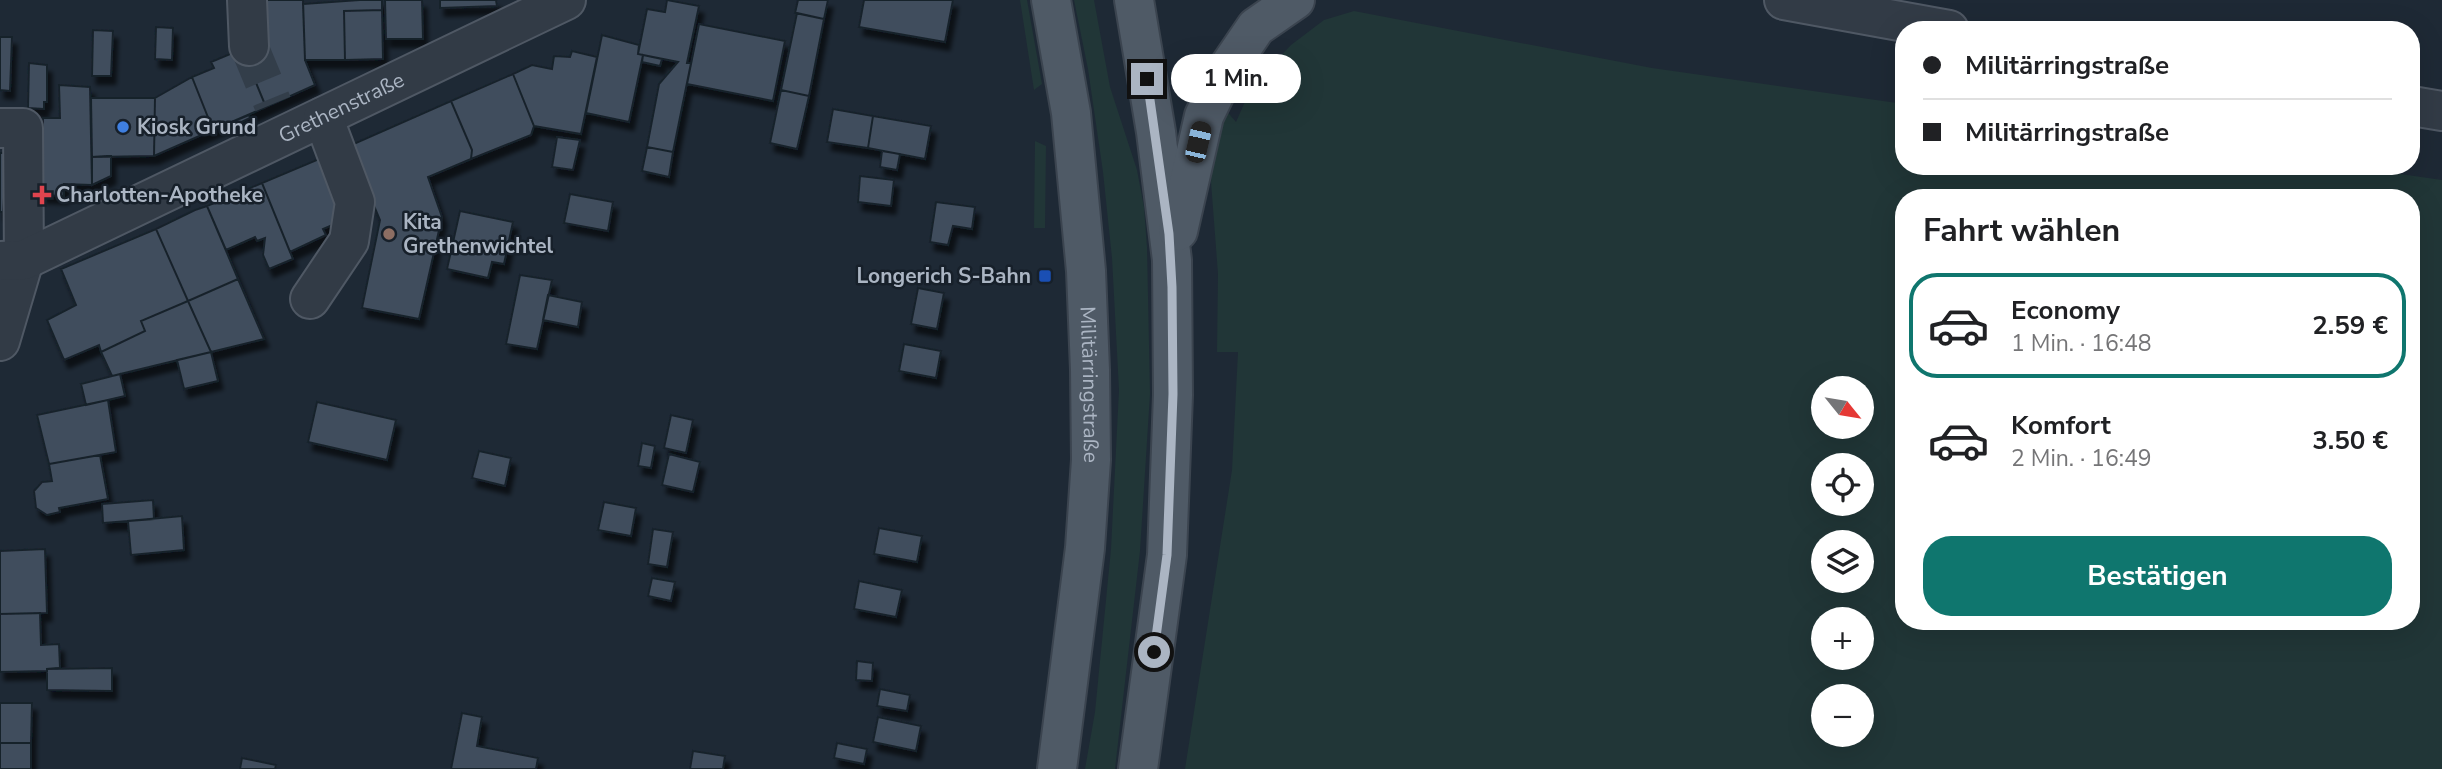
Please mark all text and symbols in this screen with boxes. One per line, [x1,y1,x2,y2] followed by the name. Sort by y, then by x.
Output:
[1965,48,2169,83] text: Militärringstraße
[1172,55,1301,104] callout: 1 Min.
[1131,63,1163,95] route end
[1204,63,1269,94] text: 1 Min.
[274,66,409,150] street label: Grethenstraße
[137,113,256,141] place label: Kiosk Grund
[1965,115,2169,150] text: Militärringstraße
[115,119,131,135] marker: Kiosk Grund
[1184,119,1213,165] car
[56,181,263,209] place label: Charlotten-Apotheke
[34,187,50,203] marker: Charlotten-Apotheke
[403,208,554,260] place label: Kita Grethenwichtel
[1923,209,2120,252] text: Fahrt wählen
[381,226,397,242] marker: Kita Grethenwichtel
[856,262,1031,290] place label: Longerich S-Bahn
[1037,268,1053,284] marker: Longerich S-Bahn
[2011,293,2120,328] text: Economy
[1927,294,1990,357] icon: car
[1073,306,1105,463] street label: Militärringstraße
[2312,308,2388,343] text: 2.59 €
[2011,328,2152,359] text: 1 Min. · 16:48
[1811,376,1874,439] north arrow
[1811,376,1874,747] map controls
[2011,408,2111,443] text: Komfort
[1927,409,1990,472] icon: car
[2312,423,2388,458] text: 3.50 €
[2011,443,2152,474] text: 2 Min. · 16:49
[1811,453,1874,516] button: locate
[1811,530,1874,593] button: layers
[1923,536,2392,616] button: Bestätigen
[1811,607,1874,670] button: +
[1138,636,1170,668] route start
[1811,684,1874,747] button: −

